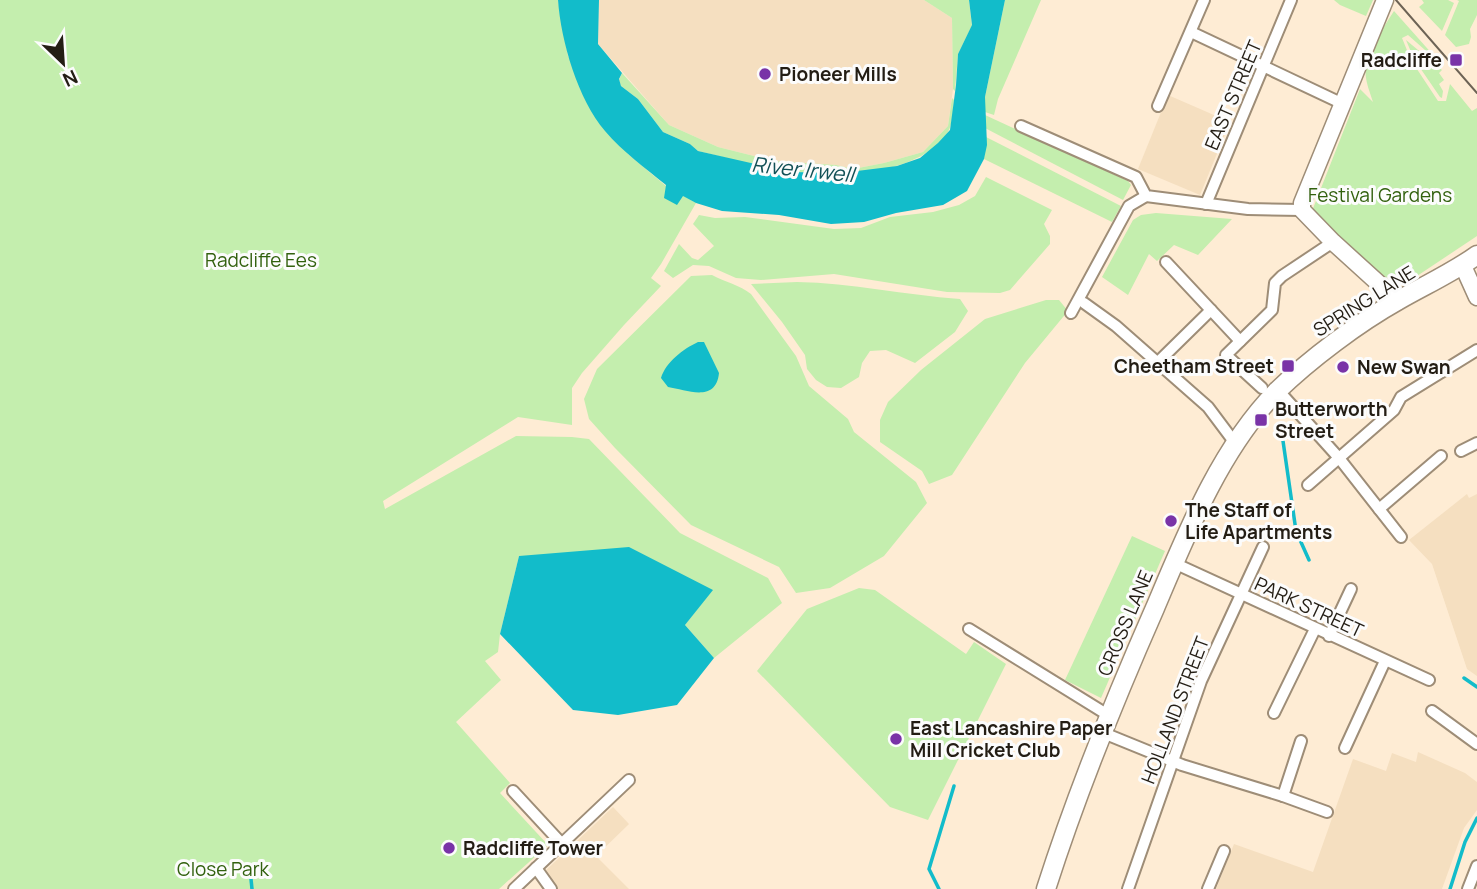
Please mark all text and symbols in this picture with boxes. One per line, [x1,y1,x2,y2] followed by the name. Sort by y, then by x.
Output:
[28,28,98,98] north arrow
[1198,36,1268,154] street label: EAST STREET
[1361,47,1442,73] place label: Radcliffe
[1448,52,1464,68] marker: Radcliffe
[779,61,897,87] place label: Pioneer Mills
[59,64,82,93] text: N
[757,66,773,82] marker: Pioneer Mills
[750,150,859,189] water label: River Irwell
[1308,182,1452,208] park label: Festival Gardens
[205,247,317,273] park label: Radcliffe Ees
[1308,259,1420,343] street label: SPRING LANE
[1114,353,1274,379] place label: Cheetham Street
[1357,354,1451,380] place label: New Swan
[1280,358,1296,374] marker: Cheetham Street
[1335,359,1351,375] marker: New Swan
[1275,396,1388,444] place label: Butterworth Street
[1253,412,1269,428] marker: Butterworth Street
[1185,497,1332,545] place label: The Staff of Life Apartments
[1163,513,1179,529] marker: The Staff of Life Apartments
[1091,566,1159,680] street label: CROSS LANE
[1250,570,1368,644] street label: PARK STREET
[1135,632,1215,787] street label: HOLLAND STREET
[910,715,1113,763] place label: East Lancashire Paper Mill Cricket Club
[888,731,904,747] marker: East Lancashire Paper Mill Cricket Club
[463,835,604,861] place label: Radcliffe Tower
[441,840,457,856] marker: Radcliffe Tower
[177,856,270,882] park label: Close Park

